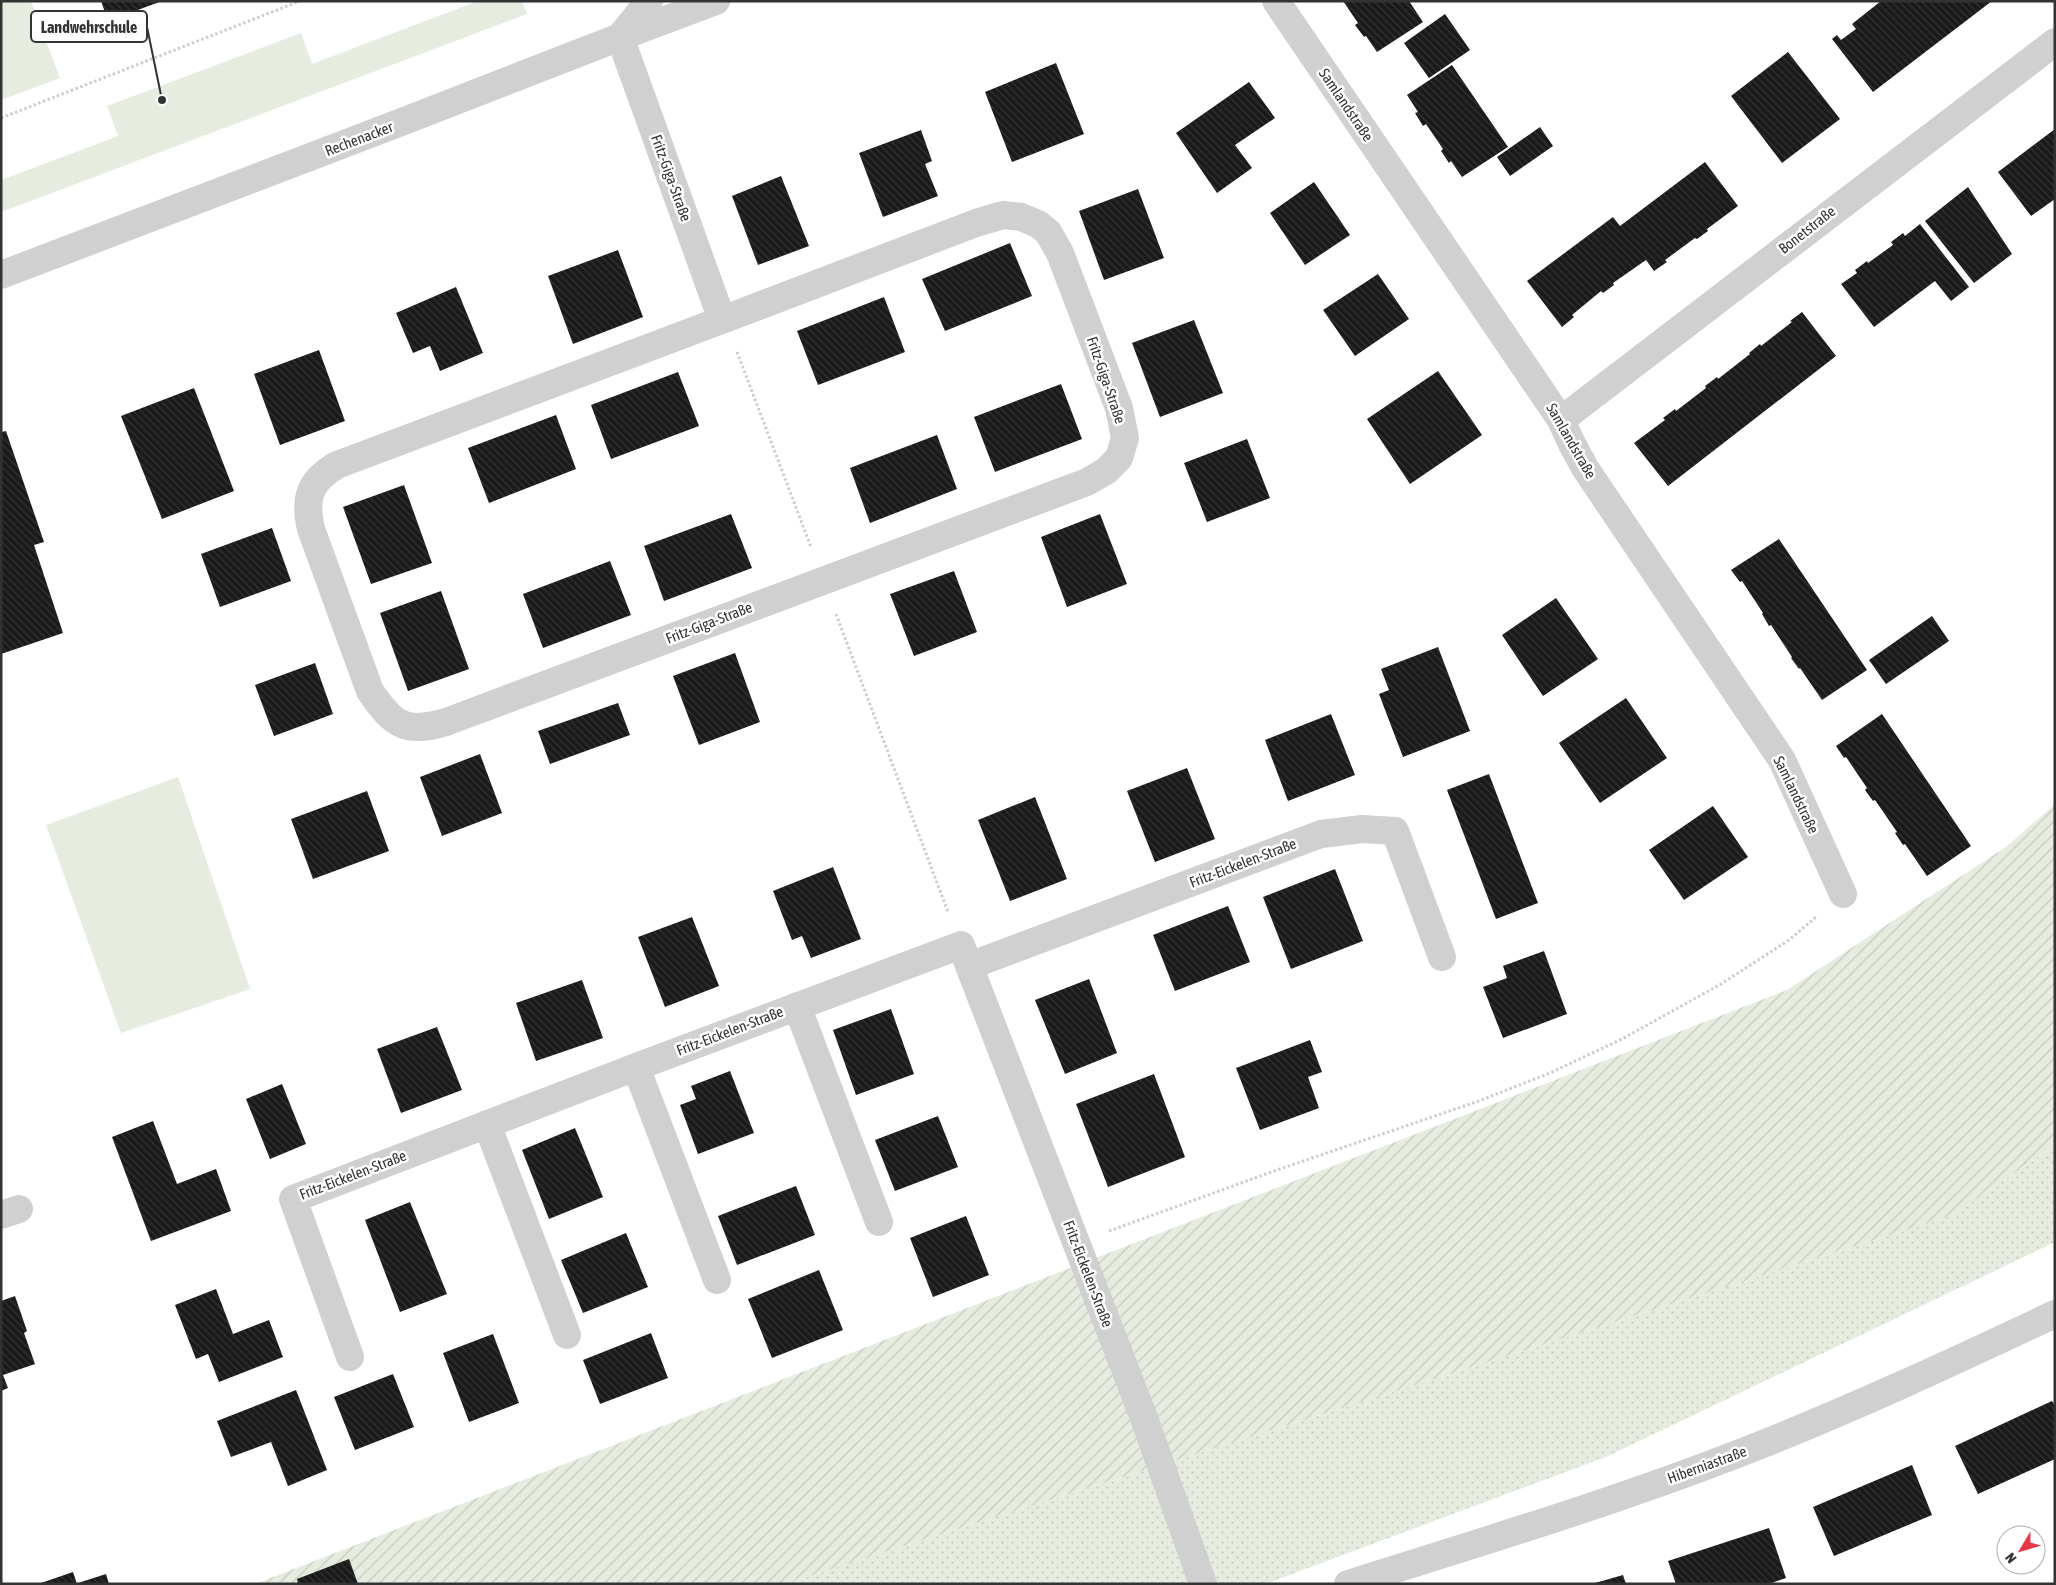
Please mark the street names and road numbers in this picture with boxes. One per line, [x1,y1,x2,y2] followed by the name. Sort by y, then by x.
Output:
[1316,65,1377,144] street label: Samlandstraße
[323,118,396,159] street label: Rechenacker
[648,132,695,224] street label: Fritz-Giga-Straße
[1775,202,1839,257] street label: Bonetstraße
[1084,334,1129,426] street label: Fritz-Giga-Straße
[1543,400,1600,482] street label: Samlandstraße
[663,598,754,647] street label: Fritz-Giga-Straße
[1770,753,1823,836] street label: Samlandstraße
[1187,834,1299,891] street label: Fritz-Eickelen-Straße
[674,1002,786,1059] street label: Fritz-Eickelen-Straße
[297,1146,409,1203] street label: Fritz-Eickelen-Straße
[1060,1218,1117,1330] street label: Fritz-Eickelen-Straße
[1665,1442,1749,1487] street label: Hiberniastraße

